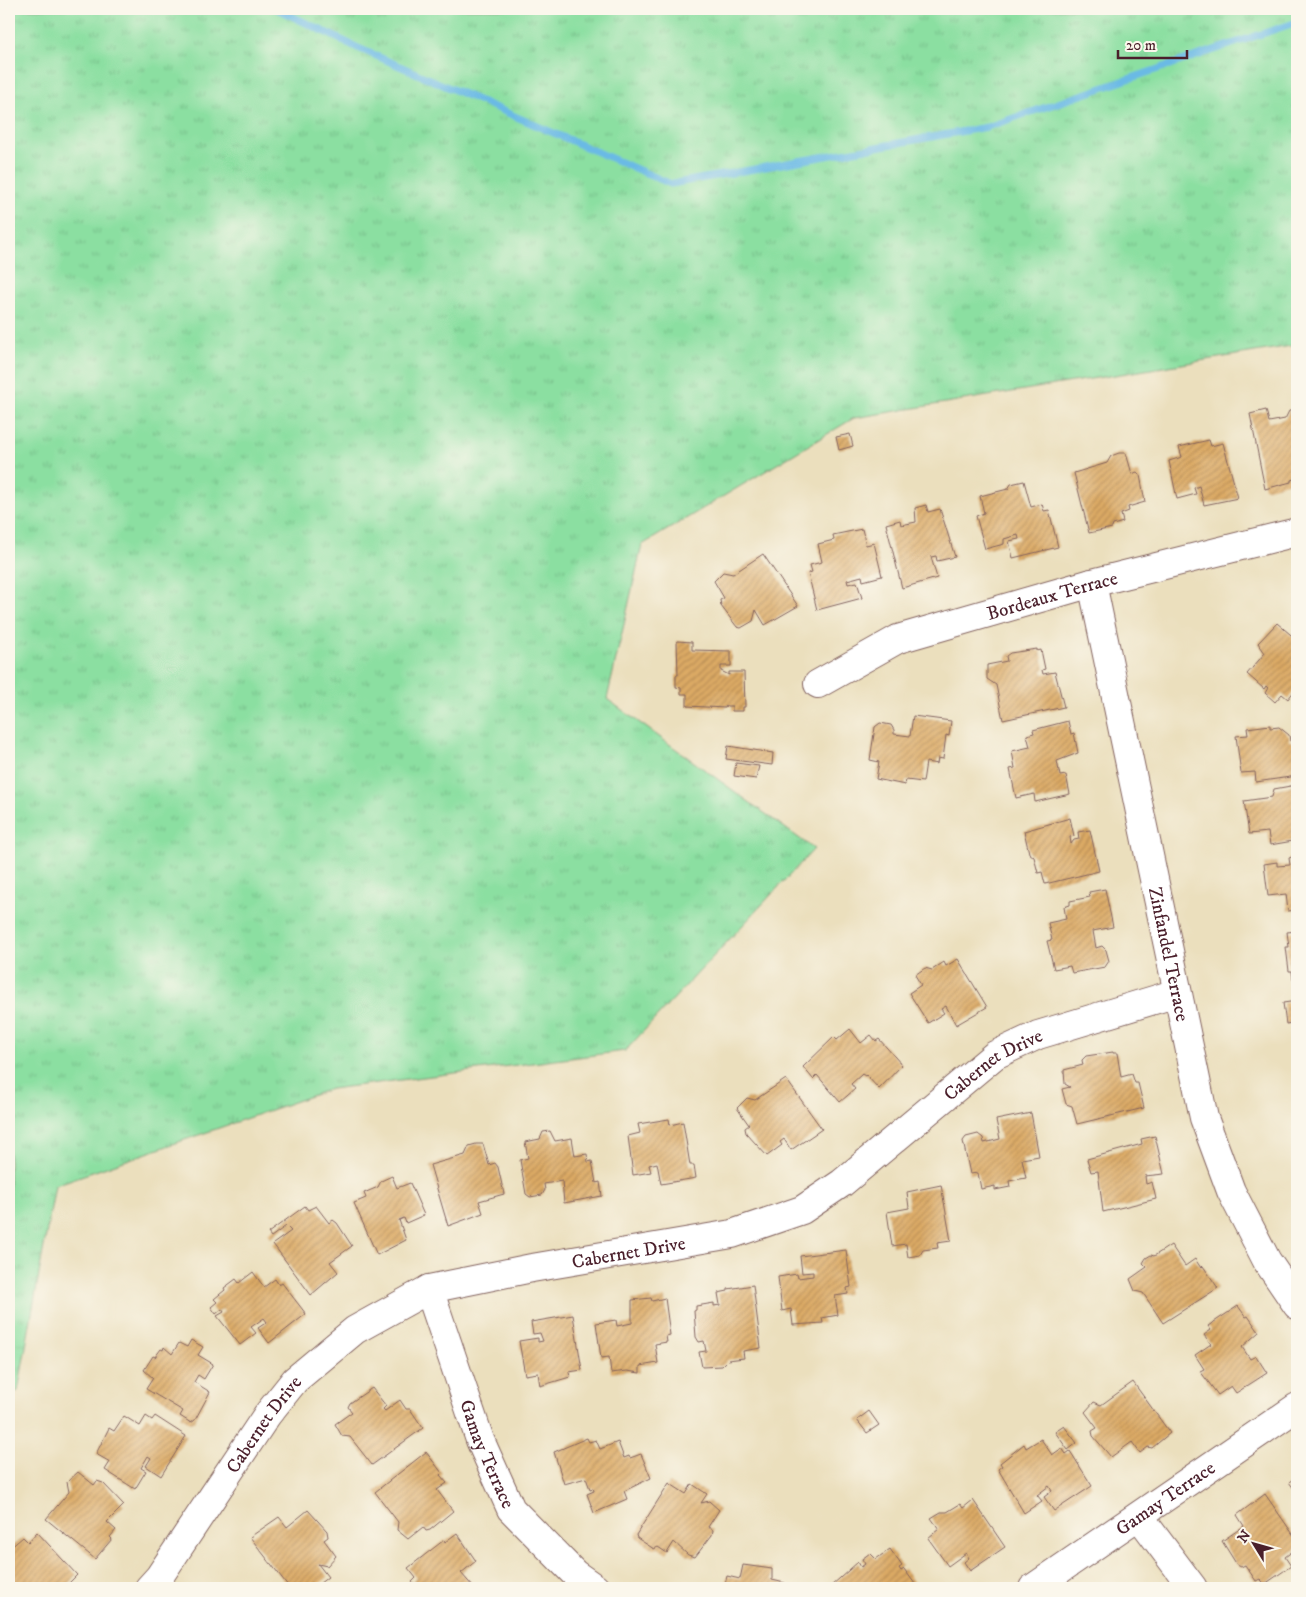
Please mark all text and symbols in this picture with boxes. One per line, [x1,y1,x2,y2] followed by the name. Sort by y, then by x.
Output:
[1118,28,1187,60] scale bar
[1126,36,1156,55] text: 20 m
[984,567,1120,626] street label: Bordeaux Terrace
[1143,885,1193,1024] street label: Zinfandel Terrace
[939,1025,1046,1106] street label: Cabernet Drive
[570,1232,687,1274] street label: Cabernet Drive
[222,1371,307,1478] street label: Cabernet Drive
[454,1397,519,1512] street label: Gamay Terrace
[1112,1457,1220,1541] street label: Gamay Terrace
[1228,1520,1278,1570] north arrow
[1234,1526,1255,1547] text: N

